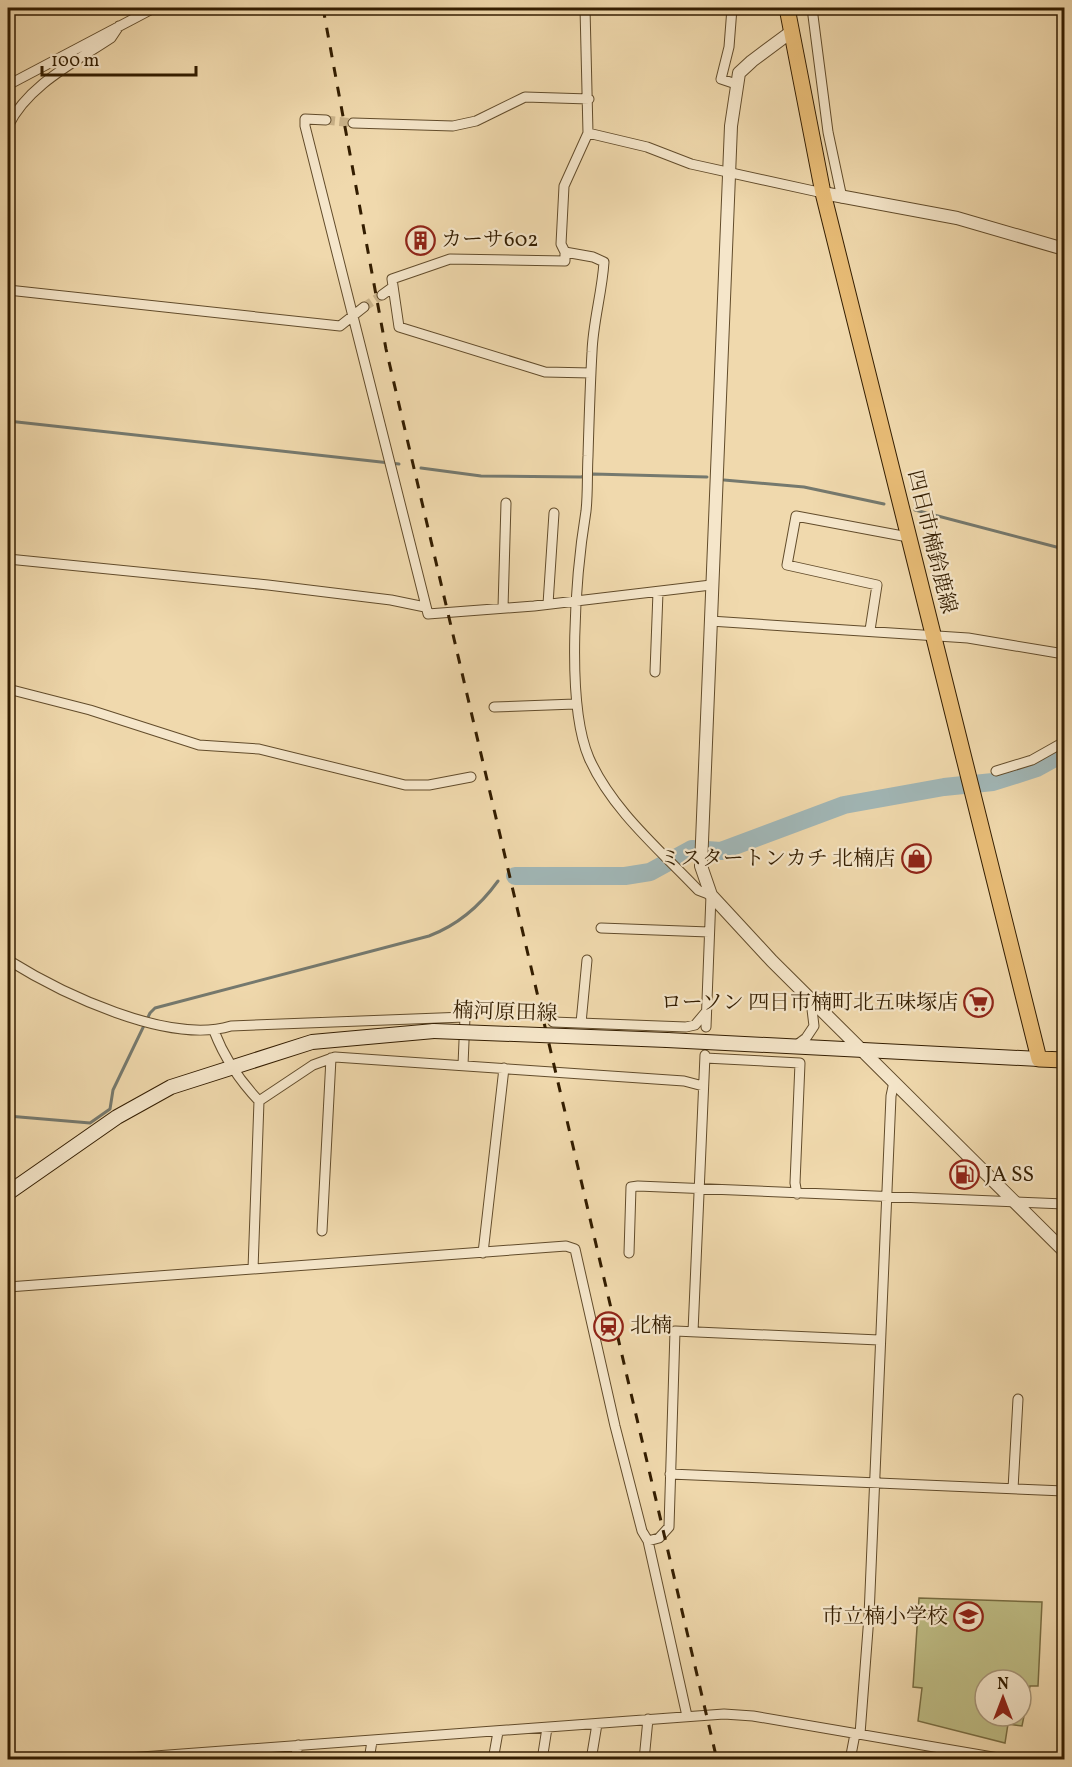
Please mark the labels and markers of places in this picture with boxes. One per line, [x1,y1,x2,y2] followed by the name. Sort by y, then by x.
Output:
[404,224,436,256] building icon: カーサ602
[441,226,539,255] place label: カーサ602
[900,843,932,875] shop icon: ミスタートンカチ 北楠店
[660,845,895,874] place label: ミスタートンカチ 北楠店
[963,987,995,1019] supermarket icon: ローソン 四日市楠町北五味塚店
[661,989,958,1018] place label: ローソン 四日市楠町北五味塚店
[948,1159,980,1191] fuel station icon: JA SS
[985,1161,1034,1190] place label: JA SS
[593,1310,625,1342] station icon: 北楠
[630,1312,672,1341] place label: 北楠
[953,1601,985,1633] school or university icon: 市立楠小学校
[822,1603,948,1632] place label: 市立楠小学校

